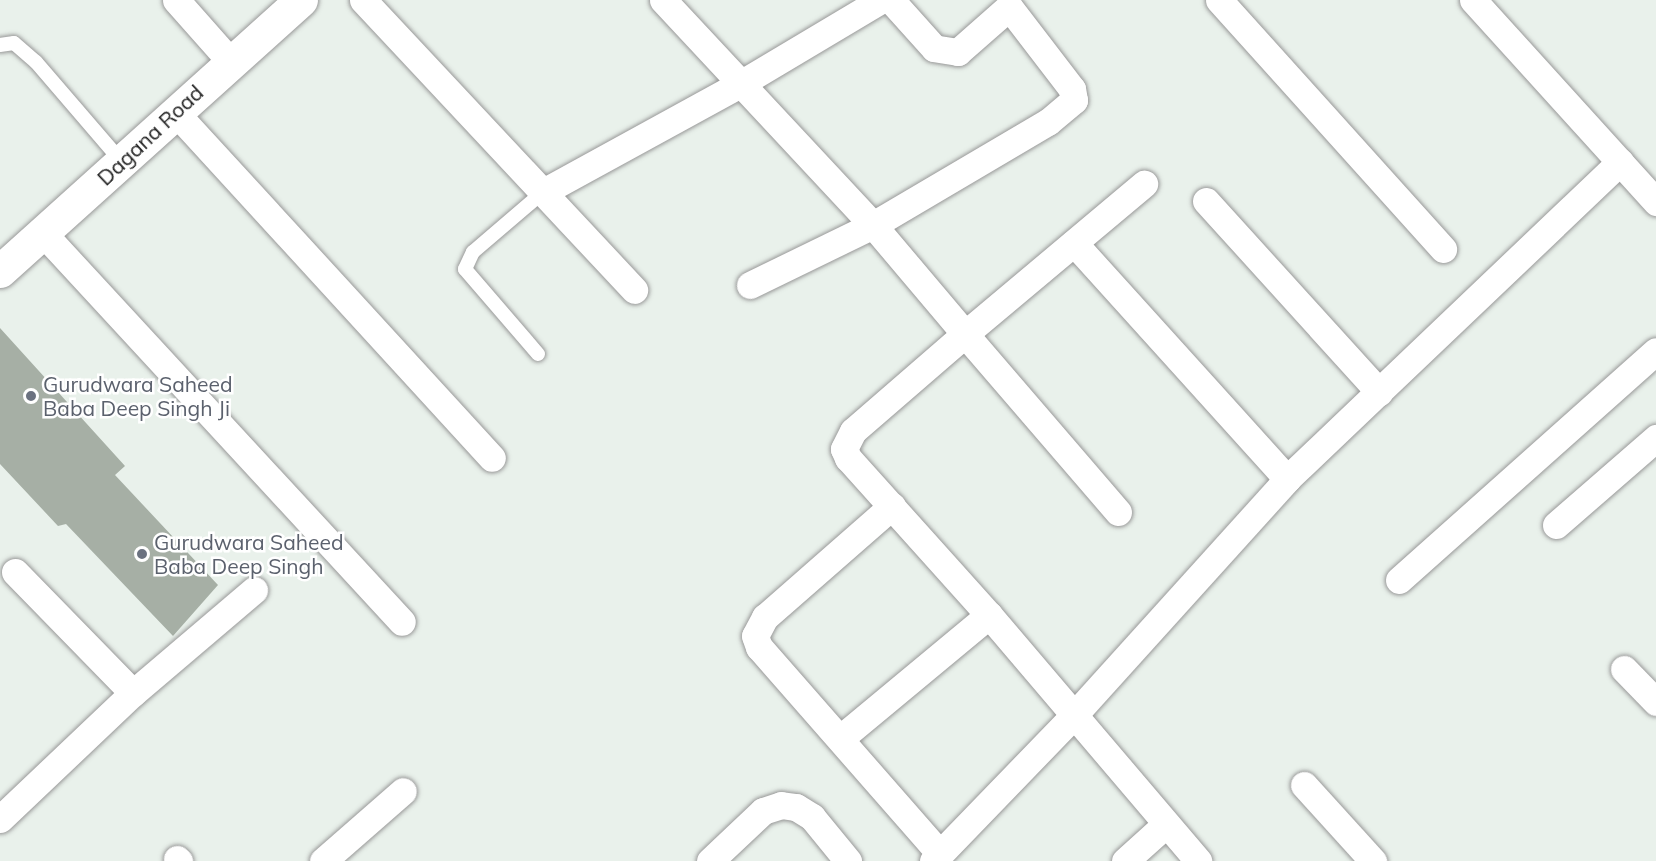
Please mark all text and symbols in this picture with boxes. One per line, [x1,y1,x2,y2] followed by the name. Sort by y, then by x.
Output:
[92,80,208,190] street label: Dagana Road
[43,371,232,421] place label: Gurudwara Saheed Baba Deep Singh Ji
[24,389,38,403] marker: Gurudwara Saheed Baba Deep Singh Ji
[154,529,343,579] place label: Gurudwara Saheed Baba Deep Singh
[135,547,149,561] marker: Gurudwara Saheed Baba Deep Singh

